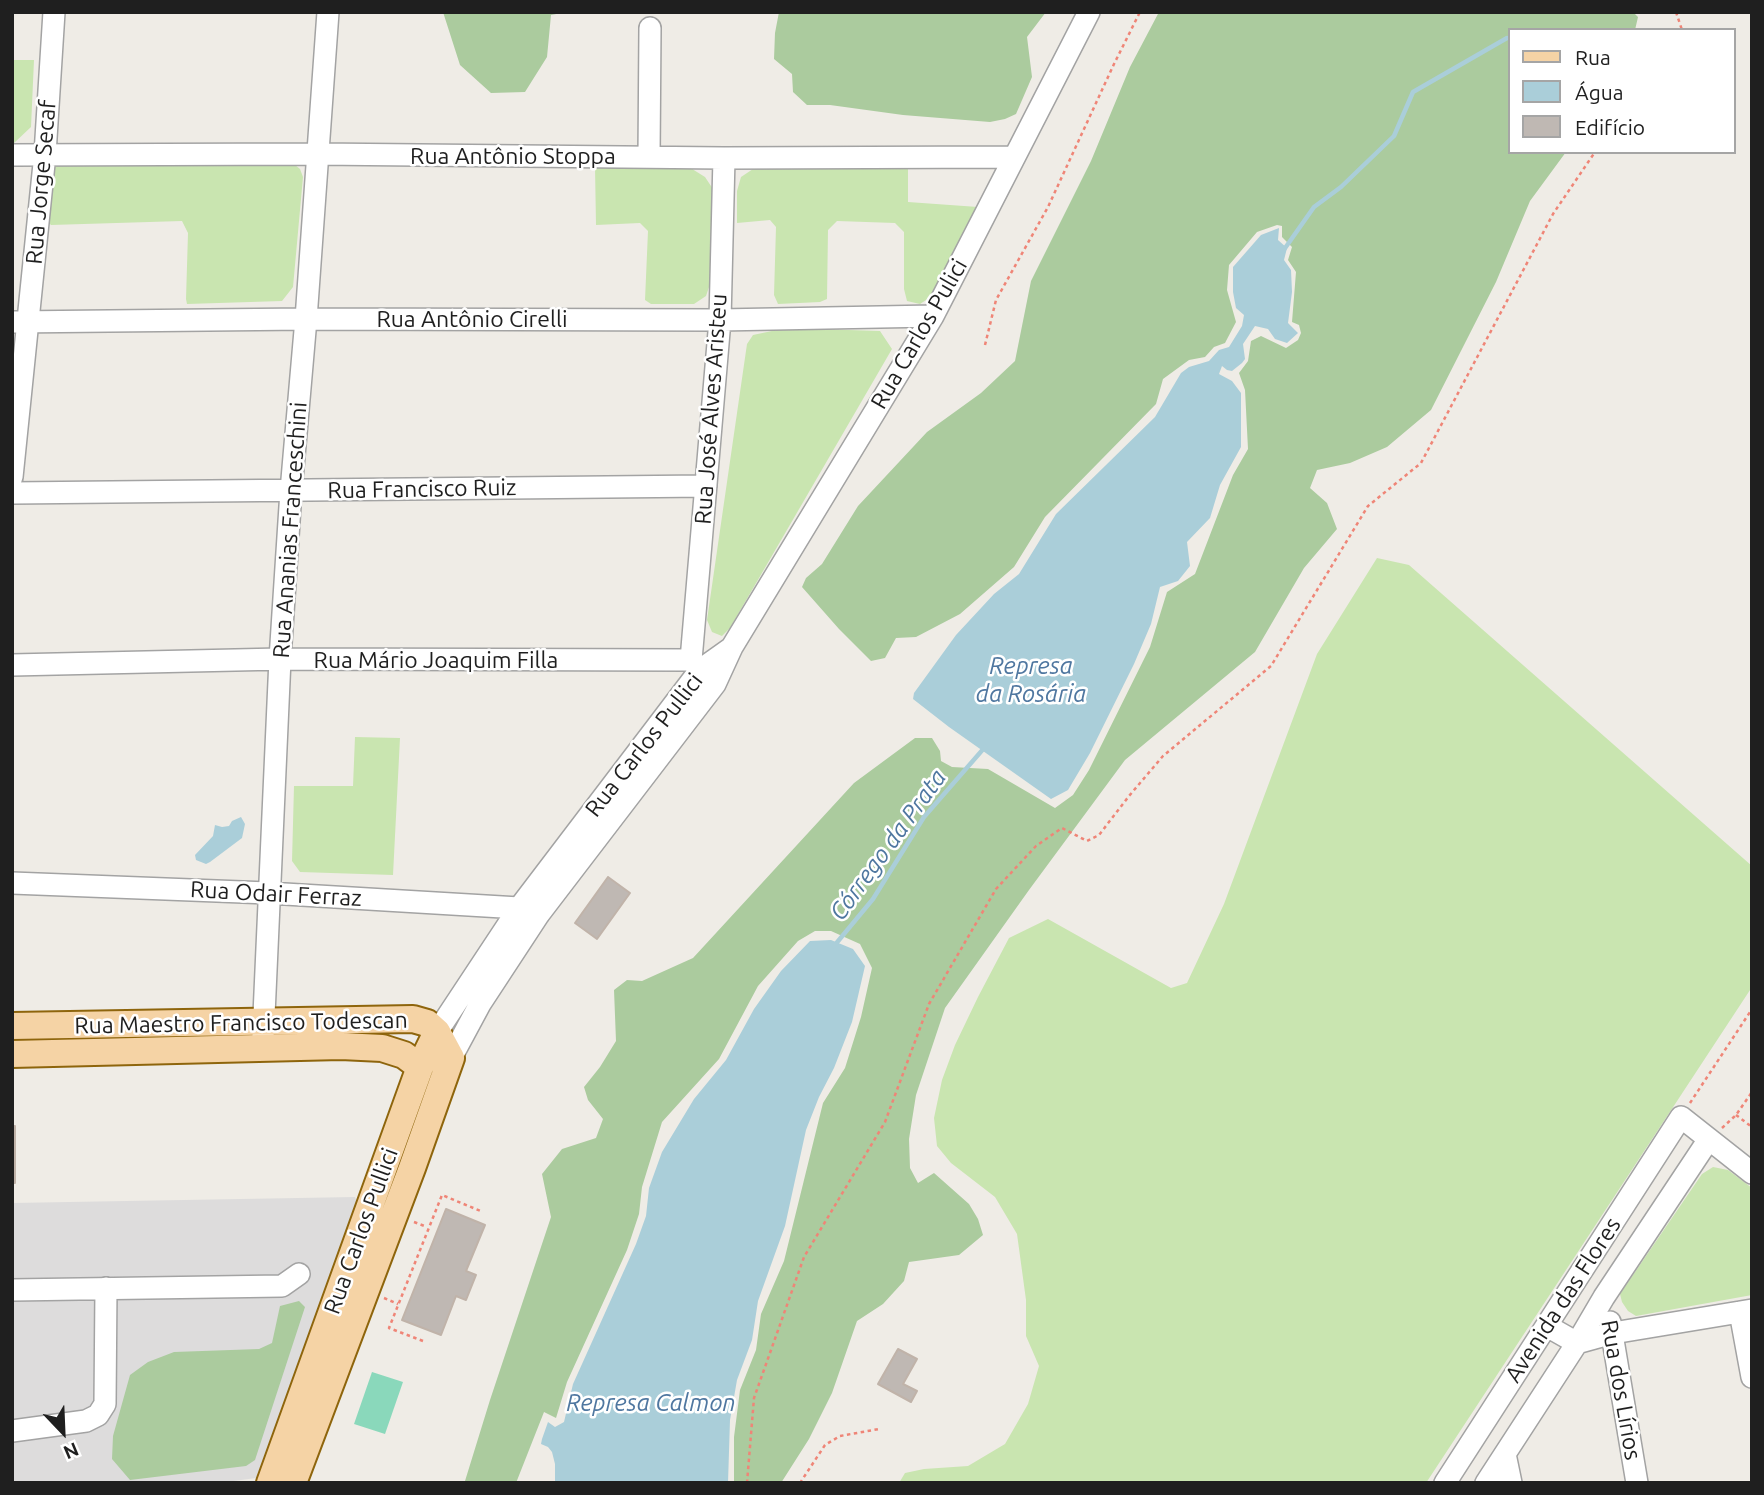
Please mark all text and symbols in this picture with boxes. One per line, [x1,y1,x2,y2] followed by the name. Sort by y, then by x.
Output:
[1508,28,1736,154] legend
[1575,45,1611,69] text: Rua
[1575,80,1624,104] text: Água
[20,99,62,265] street label: Rua Jorge Secaf
[1575,115,1645,139] text: Edifício
[410,142,616,170] street label: Rua Antônio Stoppa
[865,254,973,414] street label: Rua Carlos Pulici
[689,293,733,525] street label: Rua José Alves Aristeu
[376,305,568,333] street label: Rua Antônio Cirelli
[267,401,313,659] street label: Rua Ananias Franceschini
[327,474,517,504] street label: Rua Francisco Ruiz
[314,646,558,674] street label: Rua Mário Joaquim Filla
[976,652,1086,708] water label: Represa da Rosária
[579,668,709,822] street label: Rua Carlos Pullici
[824,764,952,926] water label: Córrego da Prata
[189,876,363,912] street label: Rua Odair Ferraz
[74,1006,408,1040] street label: Rua Maestro Francisco Todescan
[318,1144,404,1318] street label: Rua Carlos Pullici
[1499,1212,1627,1388] street label: Avenida das Flores
[1595,1318,1647,1462] street label: Rua dos Lírios
[566,1389,736,1417] water label: Represa Calmon
[28,1397,98,1467] north arrow
[60,1438,82,1464] text: N

